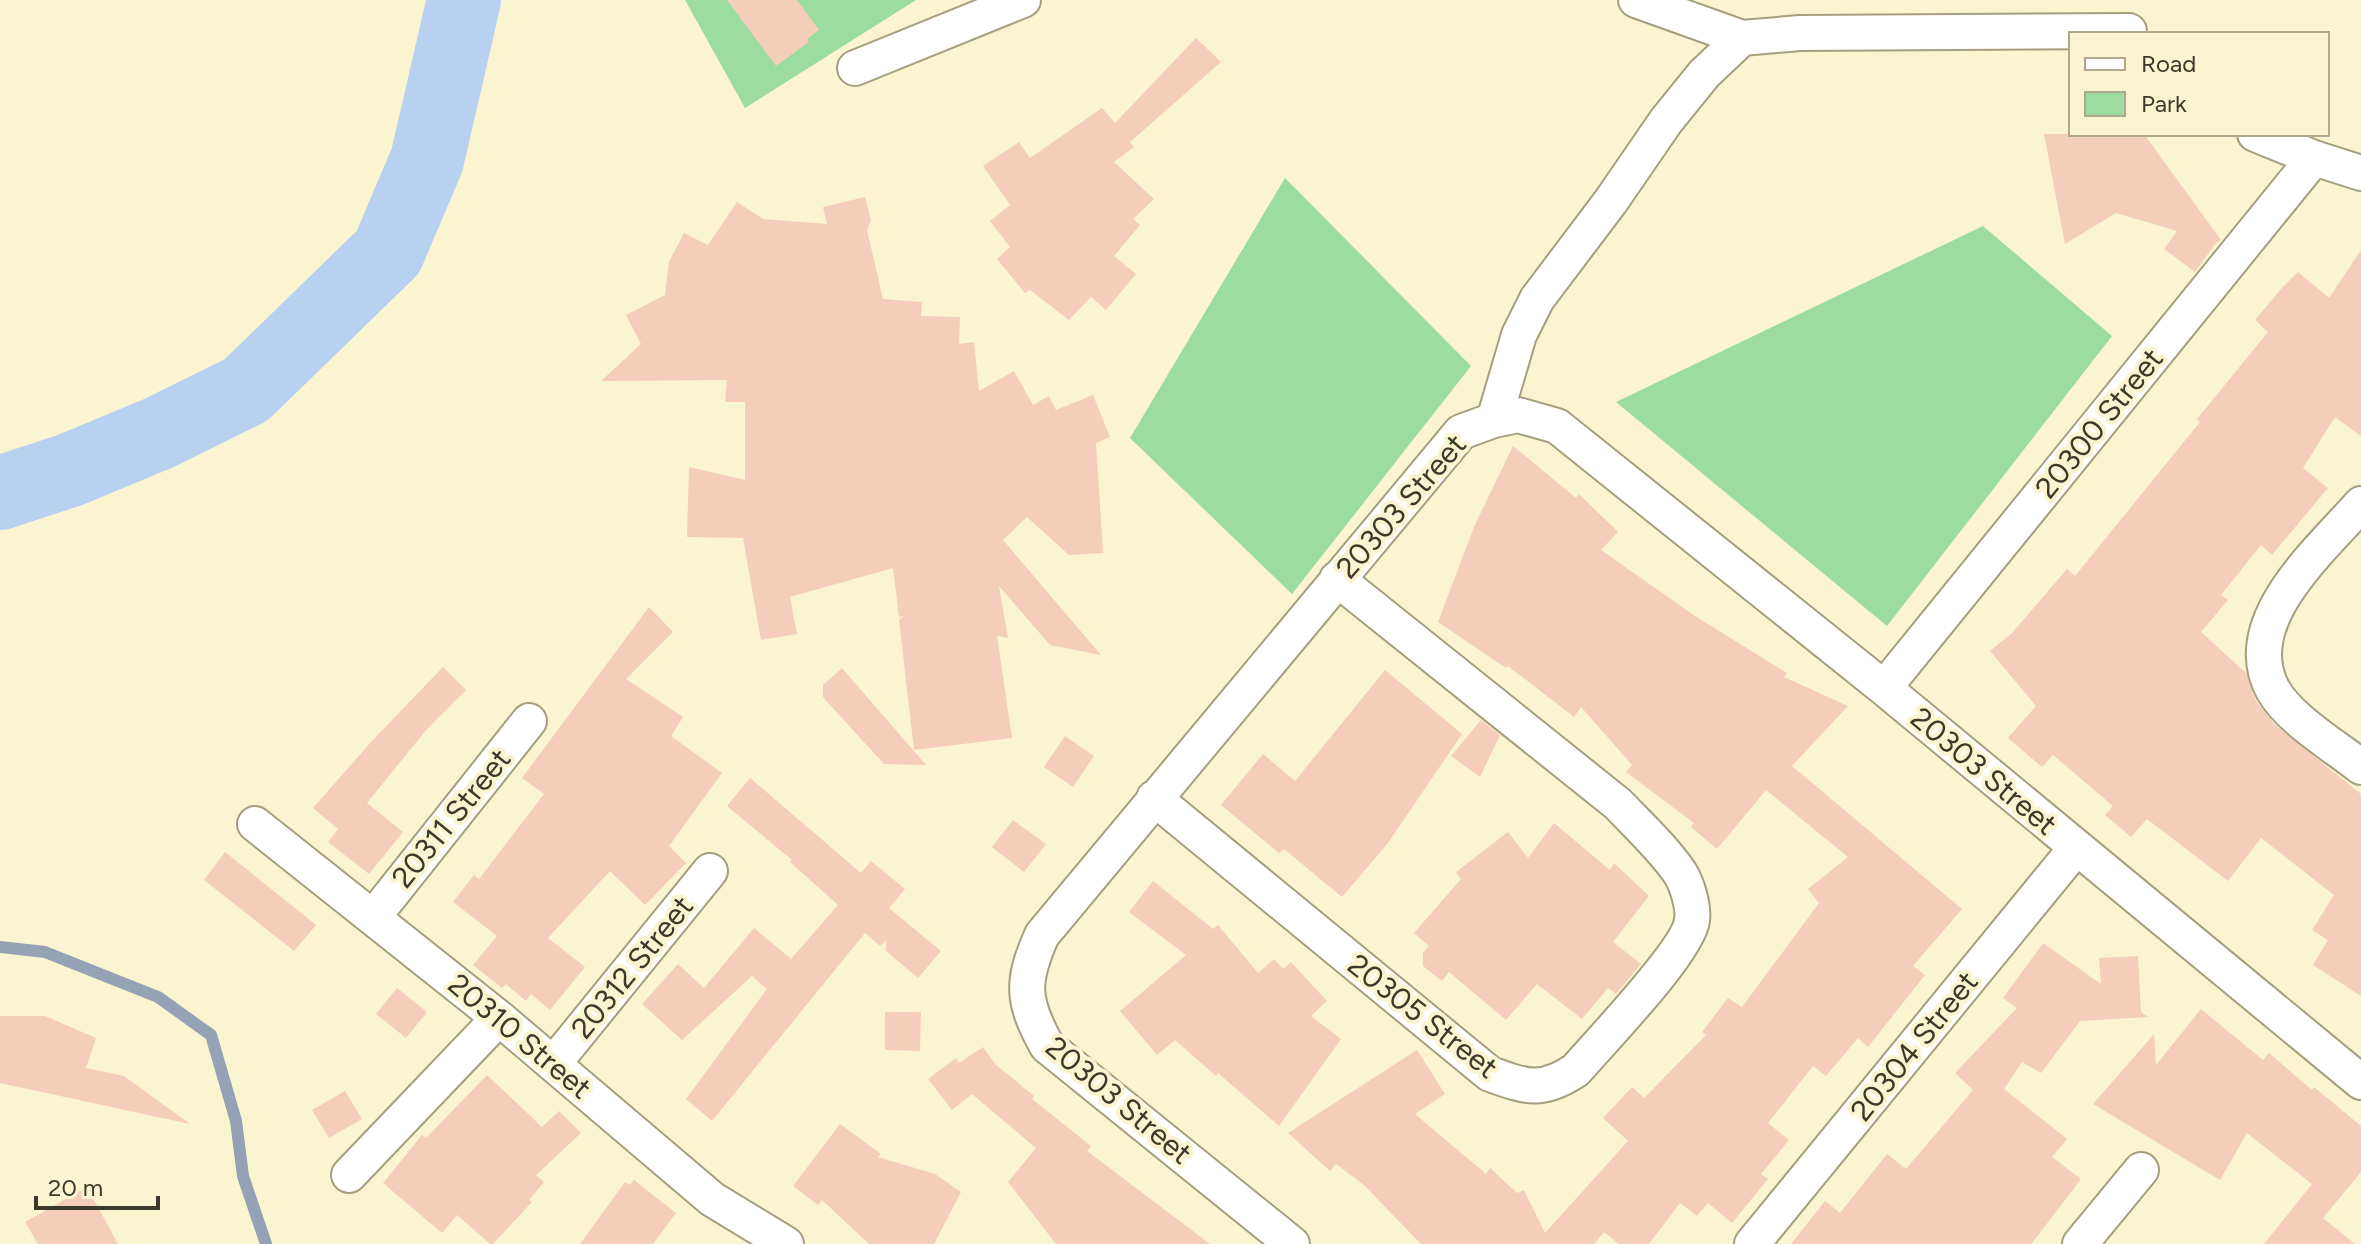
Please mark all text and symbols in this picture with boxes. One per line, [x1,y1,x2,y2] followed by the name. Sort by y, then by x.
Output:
[2069,32,2329,136] legend
[2141,49,2196,78] text: Road
[2141,89,2187,118] text: Park
[2027,341,2171,505] street label: 20300 Street
[1328,426,1474,586] street label: 20303 Street
[1903,699,2065,843] street label: 20303 Street
[384,741,518,895] street label: 20311 Street
[563,888,701,1046] street label: 20312 Street
[1341,946,1505,1086] street label: 20305 Street
[1842,964,1986,1128] street label: 20304 Street
[441,965,599,1107] street label: 20310 Street
[1038,1028,1200,1172] street label: 20303 Street
[36,1160,158,1210] scale bar
[48,1173,103,1202] text: 20 m

